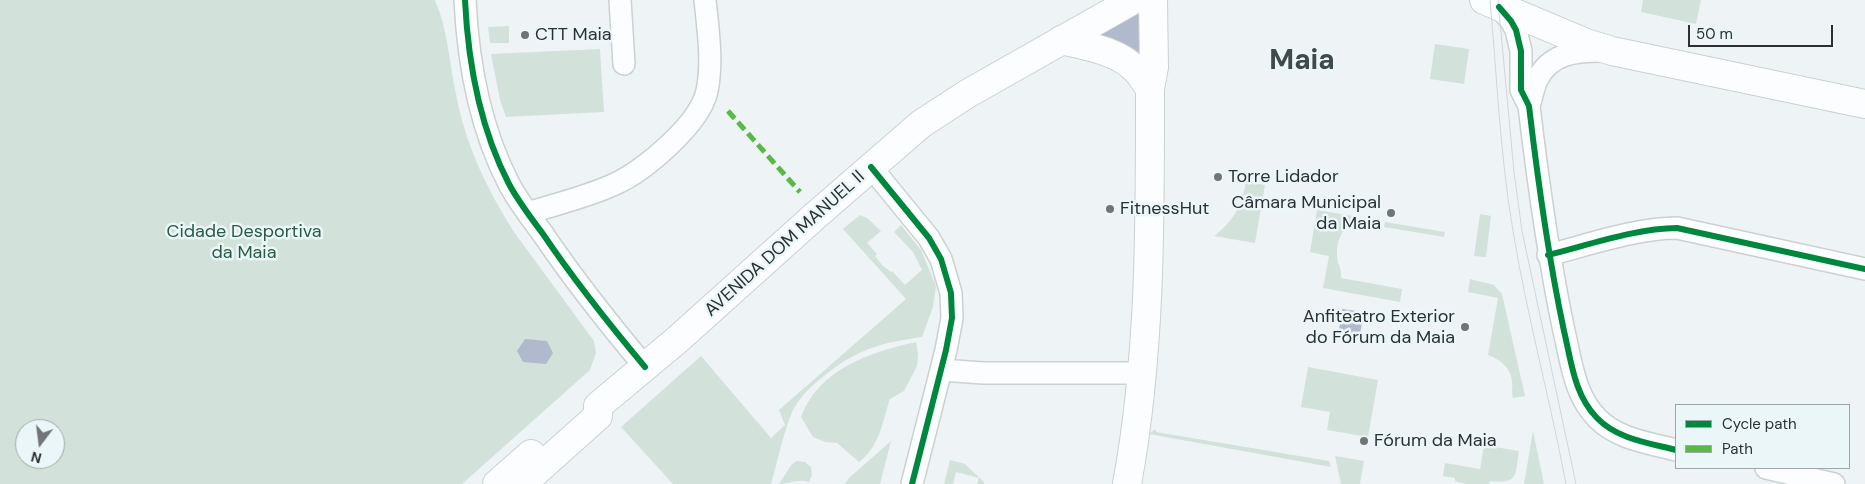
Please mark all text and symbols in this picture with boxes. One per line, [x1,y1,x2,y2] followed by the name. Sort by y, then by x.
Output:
[1690,15,1835,47] scale bar
[535,24,612,46] place label: CTT Maia
[1696,24,1733,44] text: 50 m
[519,29,531,41] marker: CTT Maia
[1269,45,1335,79] district label: Maia
[701,166,869,322] street label: AVENIDA DOM MANUEL II
[1228,166,1339,188] place label: Torre Lidador
[1212,171,1224,183] marker: Torre Lidador
[1231,192,1381,234] place label: Câmara Municipal da Maia
[1120,198,1209,220] place label: FitnessHut
[1104,203,1116,215] marker: FitnessHut
[1385,207,1397,219] marker: Câmara Municipal da Maia
[166,221,322,264] park label: Cidade Desportiva da Maia
[1303,306,1455,348] place label: Anfiteatro Exterior do Fórum da Maia
[1459,321,1471,333] marker: Anfiteatro Exterior do Fórum da Maia
[1675,404,1850,469] legend
[1722,414,1797,434] text: Cycle path
[15,419,65,469] north arrow
[1374,430,1497,452] place label: Fórum da Maia
[1358,435,1370,447] marker: Fórum da Maia
[1722,439,1753,459] text: Path
[29,448,44,468] text: N

